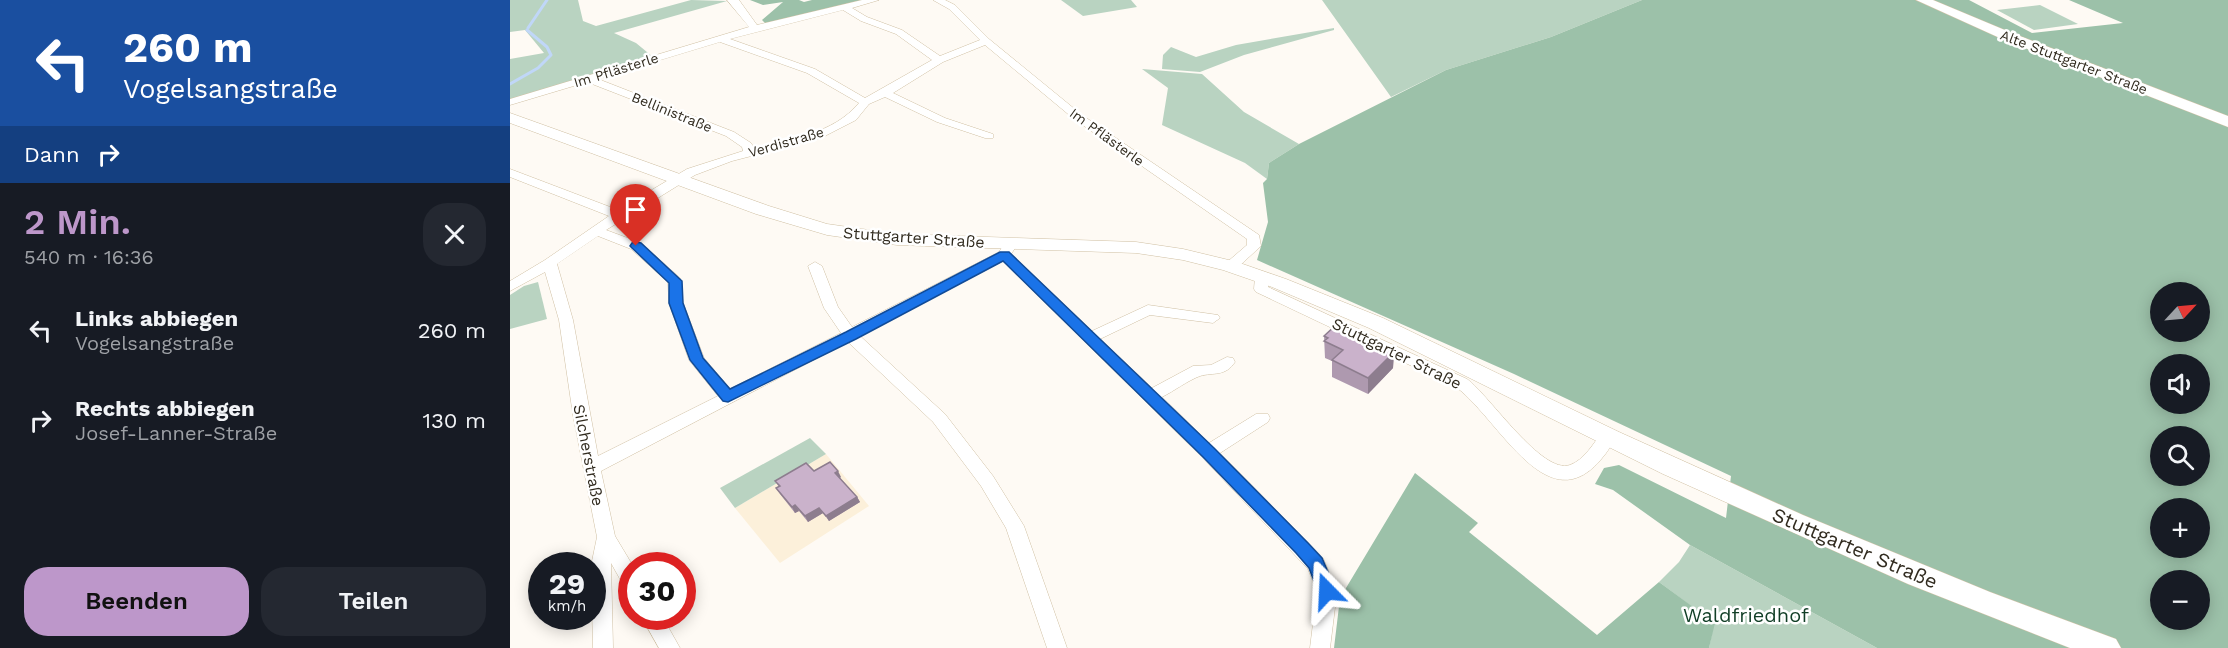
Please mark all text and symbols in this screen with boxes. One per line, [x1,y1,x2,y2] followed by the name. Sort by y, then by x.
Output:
[123,23,253,72] text: 260 m
[24,24,102,102] icon: left
[1998,27,2150,97] street label: Alte Stuttgarter Straße
[572,50,660,90] street label: Im Pflästerle
[123,73,338,105] text: Vogelsangstraße
[629,89,715,135] street label: Bellinistraße
[1067,105,1147,169] street label: Im Pflästerle
[746,124,826,160] street label: Verdistraße
[92,138,125,171] icon: right
[24,142,80,167] text: Dann
[610,184,661,246] pin
[619,193,652,226] icon: arrive
[24,201,131,243] text: 2 Min.
[423,203,486,266] button: close
[843,223,985,252] street label: Stuttgarter Straße
[24,245,154,269] text: 540 m · 16:36
[2150,282,2210,342] north arrow
[2150,282,2210,630] map controls
[75,306,238,331] text: Links abbiegen
[24,314,57,347] icon: left
[1329,314,1465,393] street label: Stuttgarter Straße
[418,318,486,343] text: 260 m
[75,331,234,355] text: Vogelsangstraße
[2150,354,2210,414] button: sound
[75,396,255,421] text: Rechts abbiegen
[569,403,608,508] street label: Silcherstraße
[24,404,57,437] icon: right
[422,408,486,433] text: 130 m
[75,421,277,445] text: Josef-Lanner-Straße
[2150,426,2210,486] button: search
[2150,498,2210,558] button: +
[1769,502,1941,594] street label: Stuttgarter Straße
[618,552,696,630] speed limit sign: 30
[1295,559,1359,623] position arrow
[549,566,585,601] text: 29
[24,567,249,636] button: Beenden
[261,567,486,636] button: Teilen
[2150,570,2210,630] button: −
[548,597,586,615] text: km/h
[1683,603,1809,627] park label: Waldfriedhof

